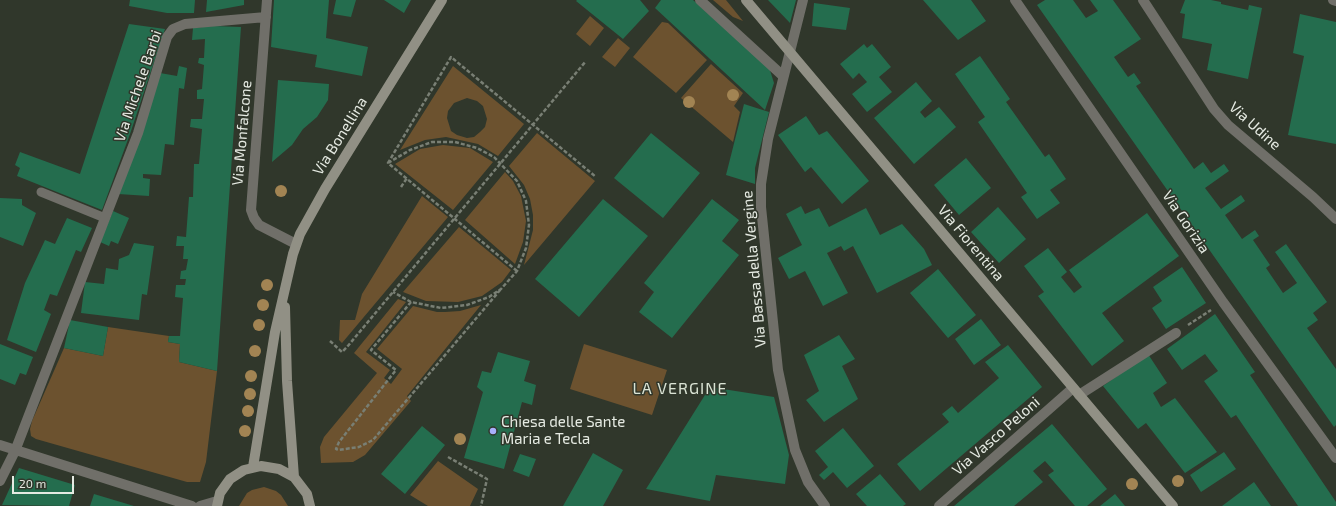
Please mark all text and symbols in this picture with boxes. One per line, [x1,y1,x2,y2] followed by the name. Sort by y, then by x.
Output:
[110,28,166,144] street label: Via Michele Barbi
[228,80,256,186] street label: Via Monfalcone
[309,94,371,178] street label: Via Bonellina
[1225,98,1285,154] street label: Via Udine
[1158,187,1214,257] street label: Via Gorizia
[738,190,770,348] street label: Via Bassa della Vergine
[934,201,1008,285] street label: Via Fiorentina
[633,379,727,399] district label: LA VERGINE
[948,393,1044,479] street label: Via Vasco Peloni
[501,413,625,448] place label: Chiesa delle Sante Maria e Tecla
[488,426,498,436] marker: Chiesa delle Sante Maria e Tecla
[14,468,76,494] scale bar
[19,476,46,490] text: 20 m

